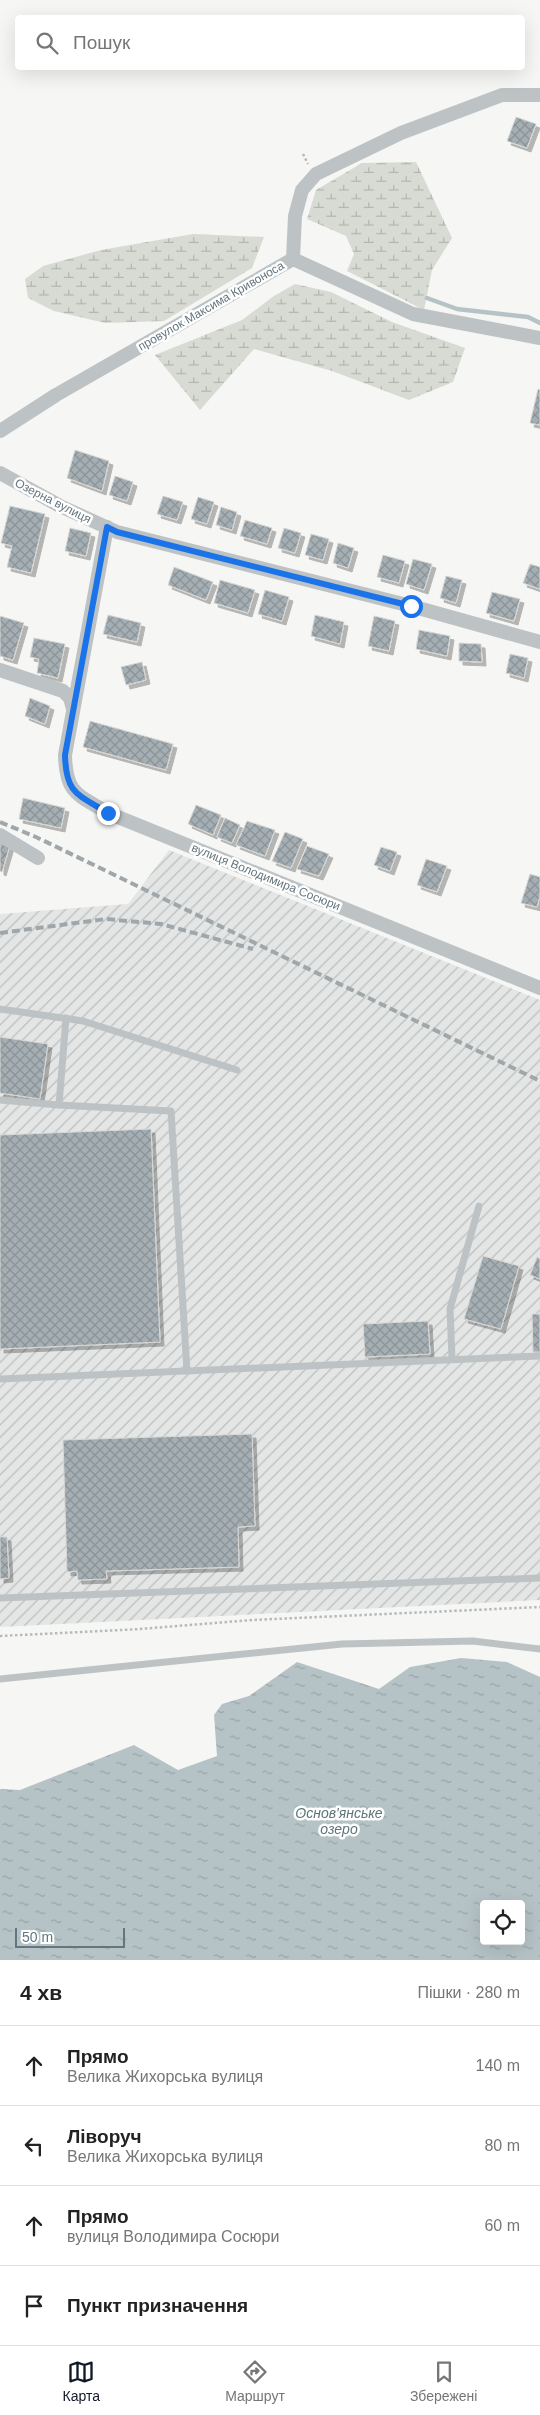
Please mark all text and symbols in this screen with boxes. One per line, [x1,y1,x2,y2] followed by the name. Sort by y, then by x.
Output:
[15,15,525,70] search box
[33,29,61,57] icon: search
[73,32,130,53] text: Пошук
[135,258,287,354] street label: провулок Максима Кривоноса
[13,476,93,526] street label: Озерна вулиця
[400,595,423,618] route start
[97,802,120,825] route end
[190,841,342,913] street label: вулиця Володимира Сосюри
[295,1805,383,1837] water label: Основ'янське озеро
[480,1900,525,1945] map controls
[480,1900,525,1945] button: locate
[15,1925,125,1948] scale bar
[22,1929,53,1945] text: 50 m
[20,1981,62,2004] text: 4 хв
[417,1984,520,2001] text: Пішки · 280 m
[67,2046,129,2067] text: Прямо
[20,2052,48,2080] icon: ahead
[476,2057,520,2074] text: 140 m
[67,2068,263,2085] text: Велика Жихорська вулиця
[67,2126,142,2147] text: Ліворуч
[20,2132,48,2160] icon: left
[484,2137,520,2154] text: 80 m
[67,2148,263,2165] text: Велика Жихорська вулиця
[67,2206,129,2227] text: Прямо
[20,2212,48,2240] icon: ahead
[484,2217,520,2234] text: 60 m
[67,2228,279,2245] text: вулиця Володимира Сосюри
[20,2292,48,2320] icon: arrive
[67,2295,248,2316] text: Пункт призначення
[63,2358,100,2404] tab: Карта
[225,2358,285,2404] tab: Маршрут
[410,2358,477,2404] tab: Збережені

